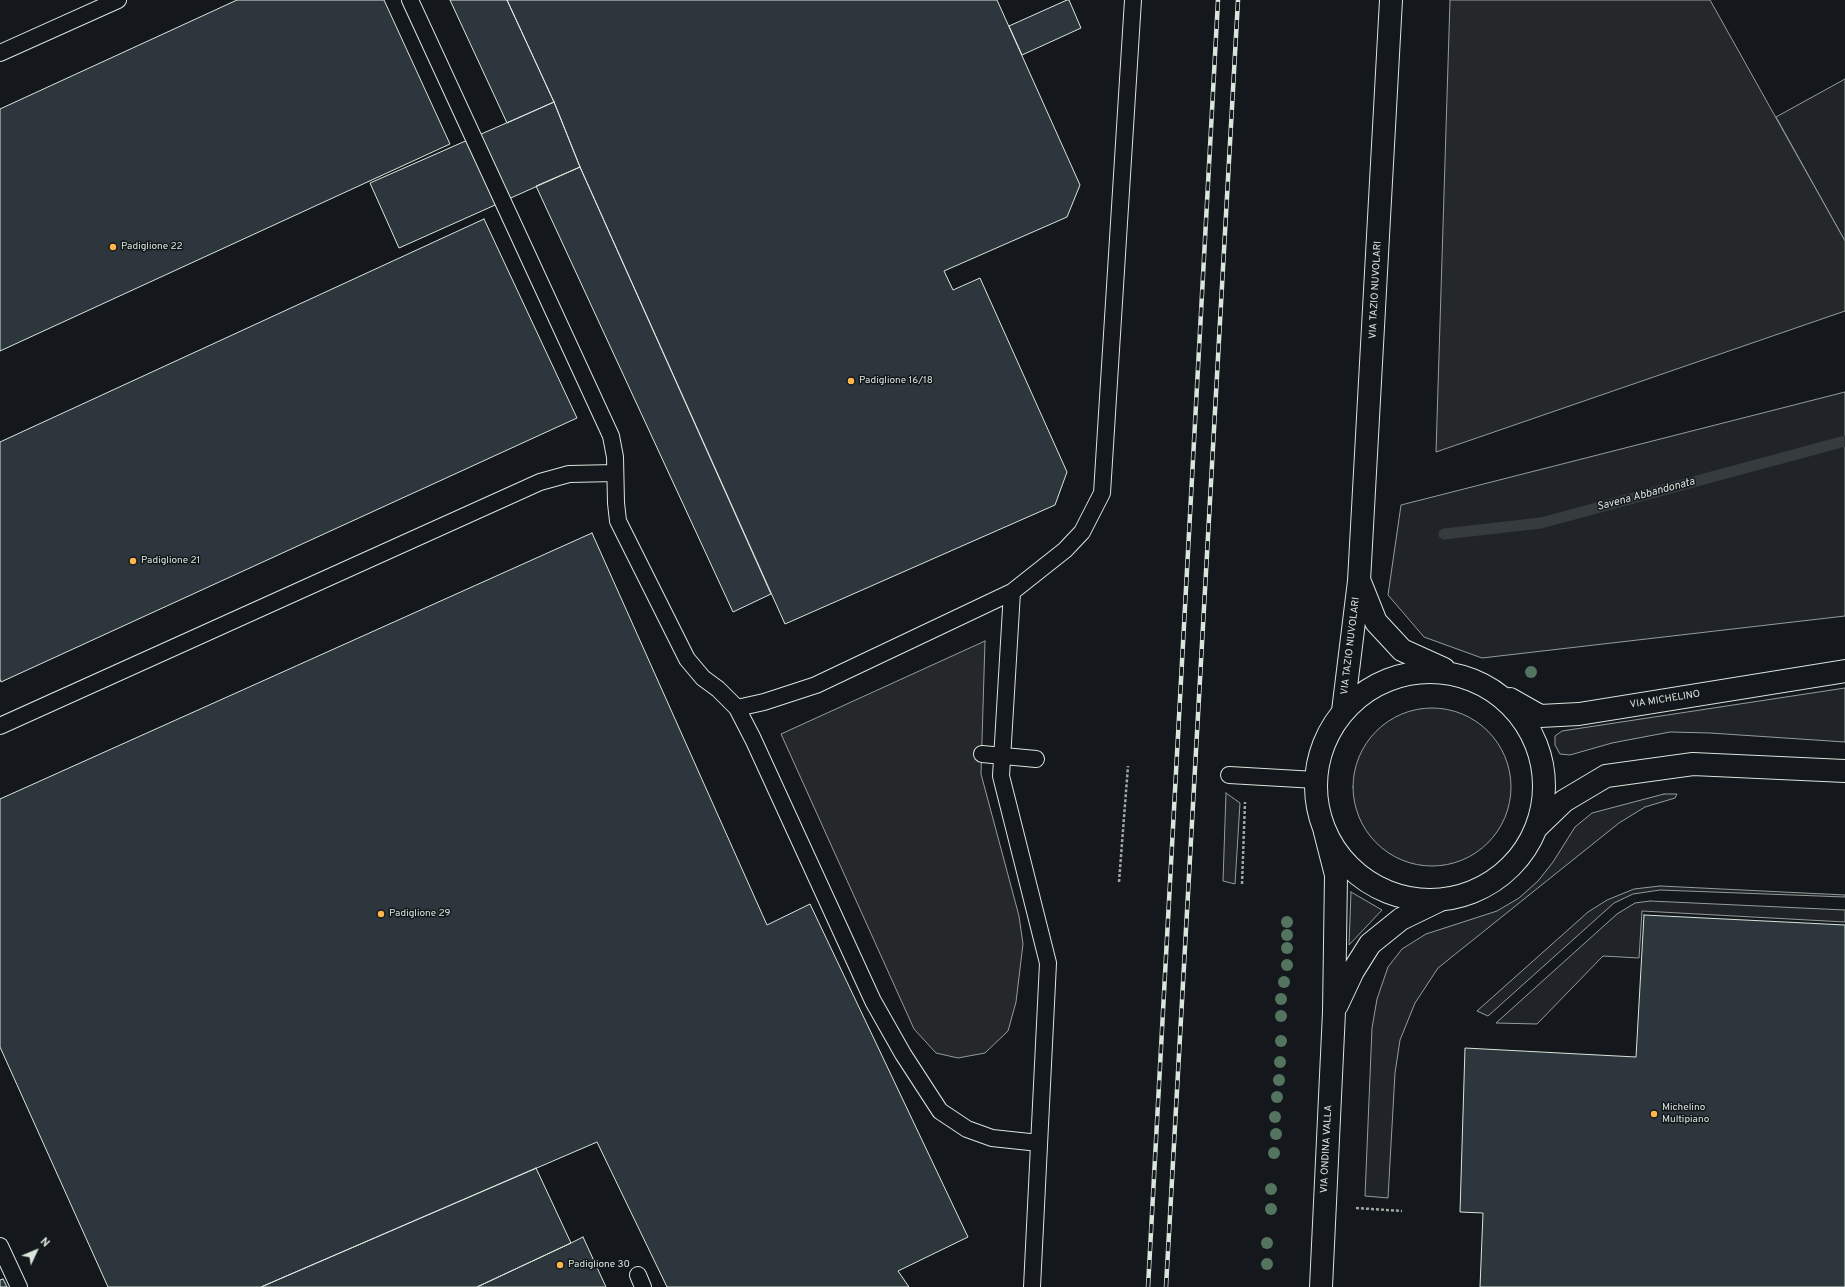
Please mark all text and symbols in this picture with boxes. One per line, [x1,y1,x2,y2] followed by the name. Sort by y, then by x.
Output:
[121,241,183,253] place label: Padiglione 22
[1367,241,1385,339] street label: VIA TAZIO NUVOLARI
[108,242,118,252] marker: Padiglione 22
[859,375,933,387] place label: Padiglione 16/18
[846,376,856,386] marker: Padiglione 16/18
[1596,476,1696,514] water label: Savena Abbandonata
[141,555,200,567] place label: Padiglione 21
[128,556,138,566] marker: Padiglione 21
[1339,597,1363,695] street label: VIA TAZIO NUVOLARI
[1629,689,1701,711] street label: VIA MICHELINO
[389,908,451,920] place label: Padiglione 29
[376,909,386,919] marker: Padiglione 29
[1662,1102,1709,1126] place label: Michelino Multipiano
[1319,1104,1335,1194] street label: VIA ONDINA VALLA
[1649,1109,1659,1119] marker: Michelino Multipiano
[16,1231,56,1271] north arrow
[37,1235,52,1250] text: N
[568,1259,630,1271] place label: Padiglione 30
[555,1260,565,1270] marker: Padiglione 30

